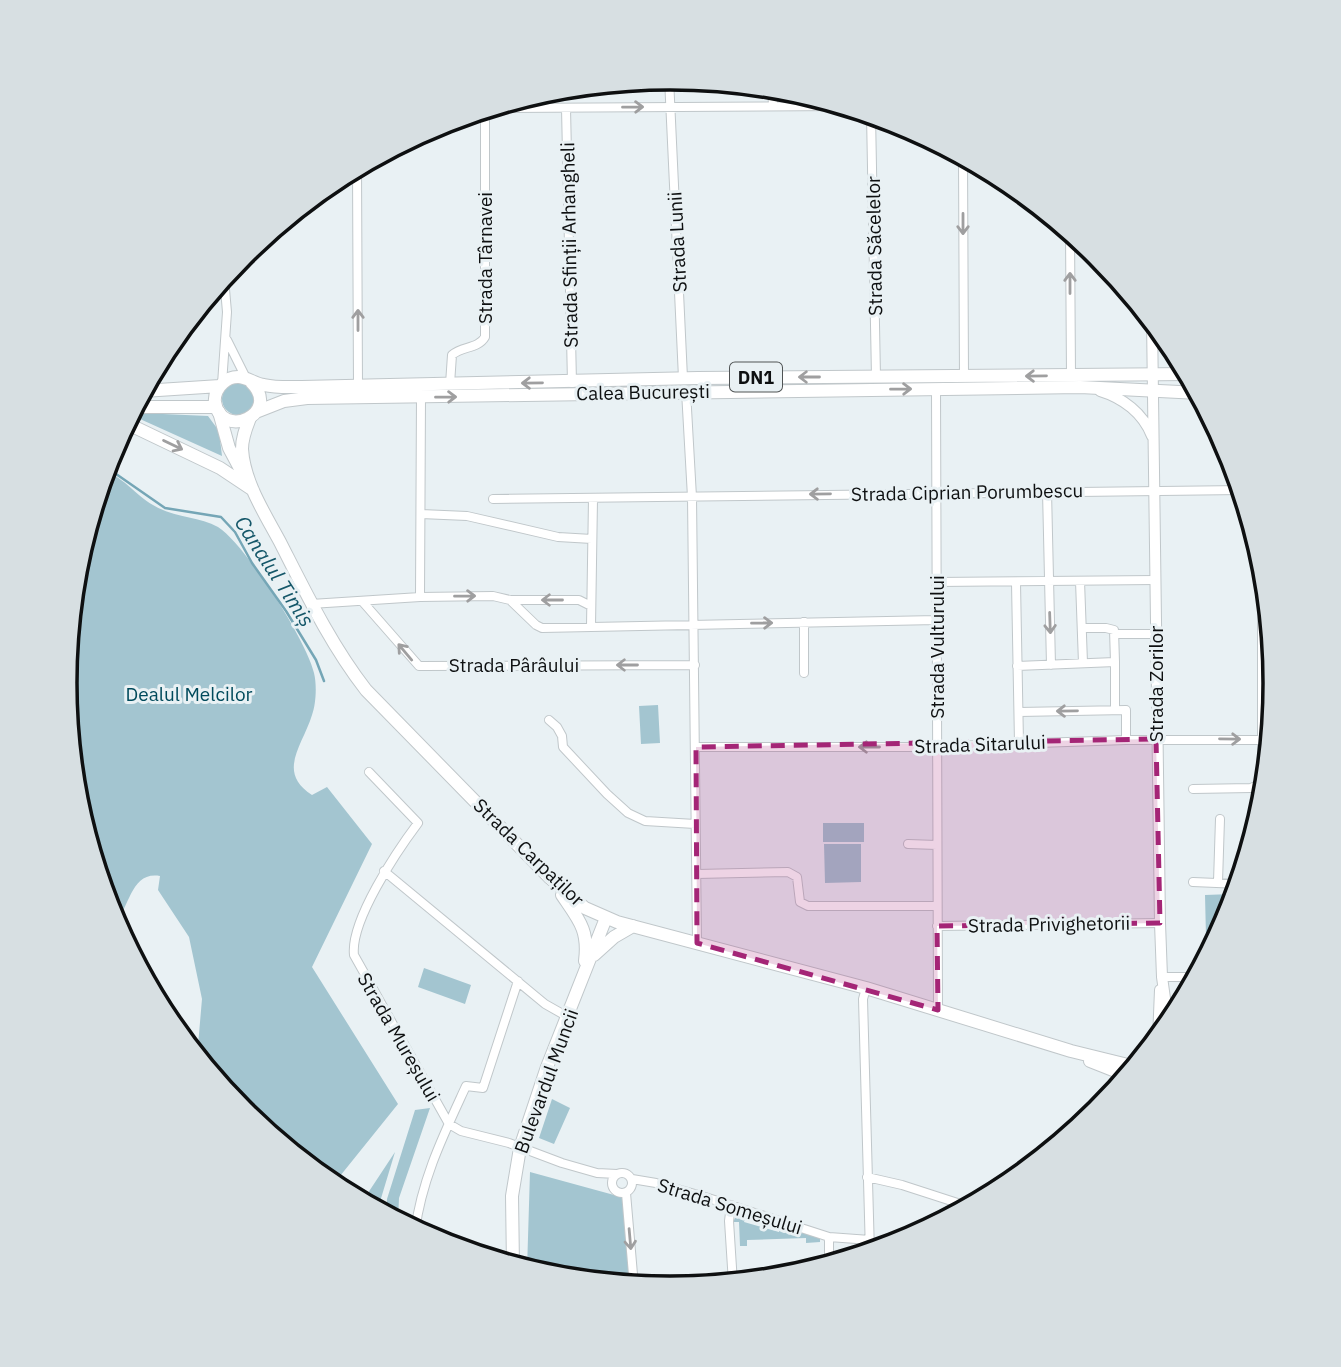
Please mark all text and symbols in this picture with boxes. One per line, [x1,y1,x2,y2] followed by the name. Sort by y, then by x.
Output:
[621,100,644,113] one-way arrow
[555,142,583,348] street label: Strada Sfinții Arhangheli
[861,176,887,316] street label: Strada Săcelelor
[662,191,692,293] street label: Strada Lunii
[473,192,497,324] street label: Strada Târnavei
[956,213,970,236] one-way arrow
[1063,271,1077,294] one-way arrow
[351,309,365,332] one-way arrow
[730,362,782,391] road number: DN1
[1025,369,1048,383] one-way arrow
[797,370,820,384] one-way arrow
[521,376,544,390] one-way arrow
[576,379,710,405] street label: Calea București
[889,382,912,396] one-way arrow
[435,390,458,403] one-way arrow
[162,439,183,452] one-way arrow
[851,478,1083,506] street label: Strada Ciprian Porumbescu
[809,487,832,501] one-way arrow
[229,510,321,632] water label: Canalul Timiș
[925,575,949,719] street label: Strada Vulturului
[454,589,477,603] one-way arrow
[540,593,563,607] one-way arrow
[1043,611,1056,634] one-way arrow
[750,616,773,630] one-way arrow
[1144,626,1168,742] street label: Strada Zorilor
[397,643,413,661] one-way arrow
[449,653,579,677] street label: Strada Pârâului
[615,658,638,672] one-way arrow
[125,682,253,706] park label: Dealul Melcilor
[1056,704,1079,717] one-way arrow
[914,730,1046,758] street label: Strada Sitarului
[1218,732,1241,746] one-way arrow
[858,740,881,754] one-way arrow
[469,793,589,911] street label: Strada Carpaților
[968,911,1130,937] street label: Strada Privighetorii
[352,968,446,1106] street label: Strada Mureșului
[509,1005,583,1157] street label: Bulevardul Muncii
[655,1173,805,1239] street label: Strada Someșului
[624,1227,637,1250] one-way arrow

